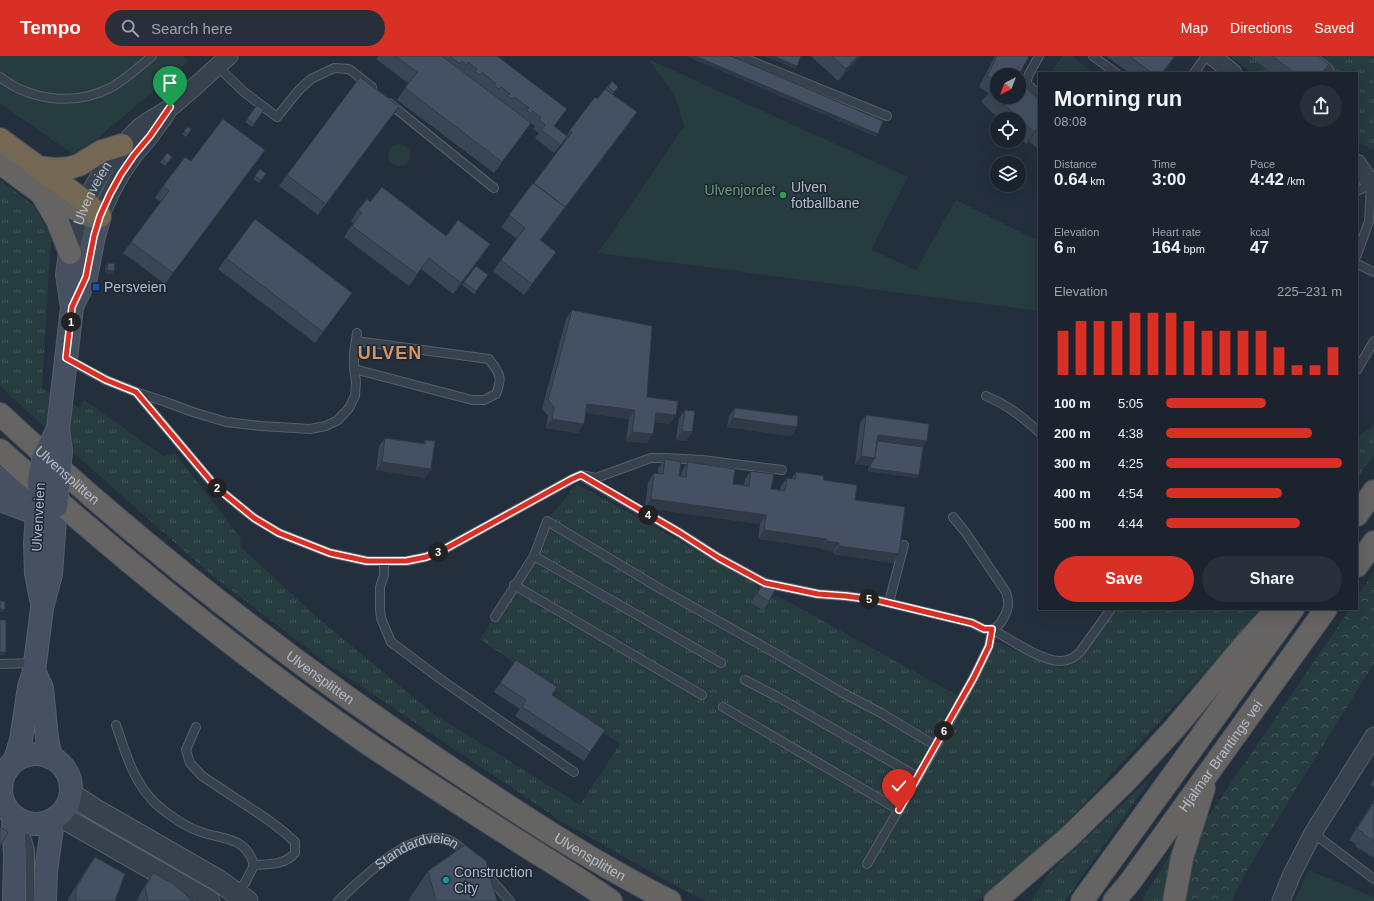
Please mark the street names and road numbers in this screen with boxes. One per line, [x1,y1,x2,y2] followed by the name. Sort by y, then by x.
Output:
[70,158,115,227] street label: Ulvenveien
[32,443,103,508] street label: Ulvensplitten
[28,482,48,552] street label: Ulvenveien
[283,647,357,708] street label: Ulvensplitten
[1175,697,1266,815] street label: Hjalmar Brantings vei
[551,829,629,884] street label: Ulvensplitten
[371,830,462,873] street label: Standardveien

